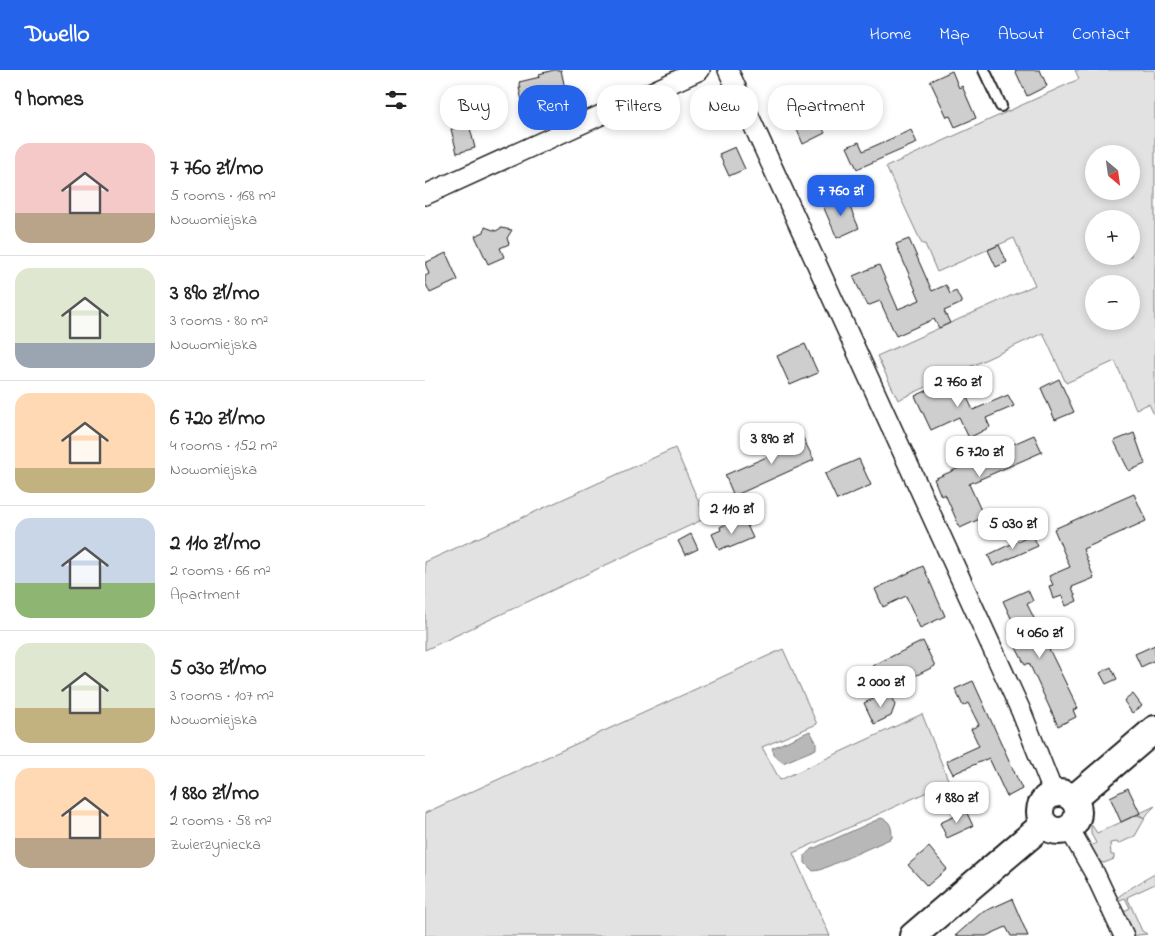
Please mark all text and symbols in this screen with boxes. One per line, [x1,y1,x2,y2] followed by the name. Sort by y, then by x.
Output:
[25,18,90,53] text: Dwello
[870,22,911,48] text: Home
[939,22,970,48] text: Map
[998,22,1044,48] text: About
[1072,22,1130,48] text: Contact
[15,85,84,115] text: 9 homes
[440,85,508,130] chip: Buy
[518,85,587,130] chip: Rent
[597,85,680,130] chip: Filters
[690,85,758,130] chip: New
[768,85,883,130] chip: Apartment
[382,86,410,114] icon: filters
[1085,145,1140,200] north arrow
[1085,145,1140,330] map controls
[170,154,263,184] text: 7 760 zł/mo
[55,163,115,223] icon: home
[789,174,893,217] pin: 7 760 zł
[818,179,864,203] text: 7 760 zł
[170,184,276,208] text: 5 rooms · 168 m²
[170,208,257,232] text: Nowomiejska
[1085,210,1140,265] button: +
[1085,275,1140,330] button: −
[170,279,260,309] text: 3 890 zł/mo
[55,288,115,348] icon: home
[170,309,268,333] text: 3 rooms · 80 m²
[170,333,257,357] text: Nowomiejska
[906,366,1010,408] pin: 2 760 zł
[935,370,981,394] text: 2 760 zł
[170,404,265,434] text: 6 720 zł/mo
[55,413,115,473] icon: home
[720,422,824,465] pin: 3 890 zł
[751,427,793,451] text: 3 890 zł
[170,434,278,458] text: 4 rooms · 152 m²
[928,436,1032,478] pin: 6 720 zł
[957,440,1003,464] text: 6 720 zł
[170,458,257,482] text: Nowomiejska
[680,492,784,535] pin: 2 110 zł
[710,497,754,521] text: 2 110 zł
[961,508,1065,550] pin: 5 030 zł
[989,512,1037,536] text: 5 030 zł
[170,529,261,559] text: 2 110 zł/mo
[55,538,115,598] icon: home
[170,559,271,583] text: 2 rooms · 66 m²
[170,583,240,607] text: Apartment
[988,616,1092,659] pin: 4 060 zł
[1017,621,1063,645] text: 4 060 zł
[170,654,267,684] text: 5 030 zł/mo
[55,663,115,723] icon: home
[829,666,933,708] pin: 2 000 zł
[857,670,905,694] text: 2 000 zł
[170,684,274,708] text: 3 rooms · 107 m²
[170,708,257,732] text: Nowomiejska
[170,779,259,809] text: 1 880 zł/mo
[905,782,1009,824] pin: 1 880 zł
[936,786,978,810] text: 1 880 zł
[55,788,115,848] icon: home
[170,809,272,833] text: 2 rooms · 58 m²
[170,833,261,857] text: Zwierzyniecka

